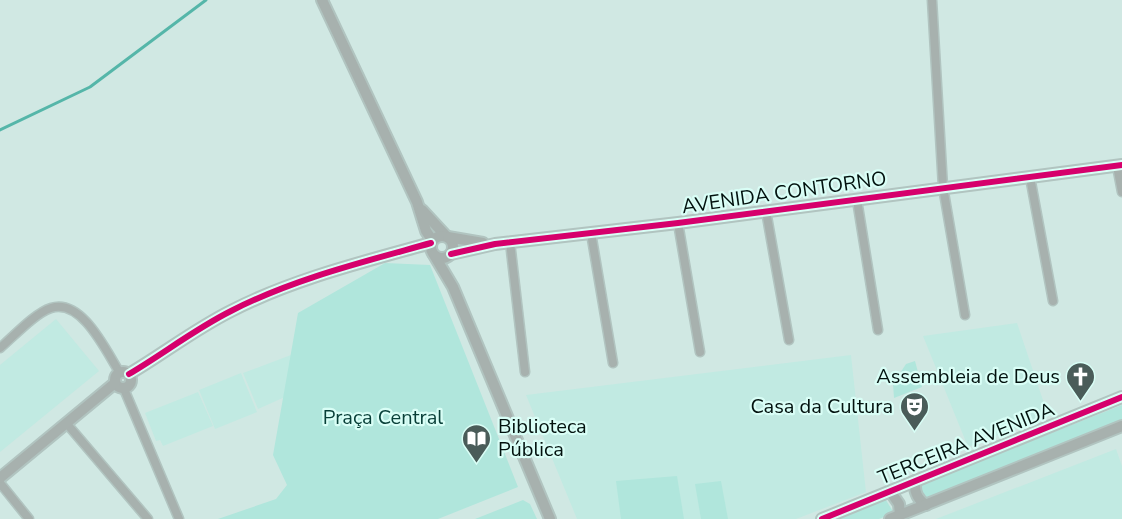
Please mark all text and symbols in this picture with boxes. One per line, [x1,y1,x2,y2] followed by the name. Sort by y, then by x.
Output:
[680,165,888,220] street label: AVENIDA CONTORNO
[1065,360,1097,402] church icon: Assembleia de Deus
[876,363,1060,390] place label: Assembleia de Deus
[898,390,930,432] theatre icon: Casa da Cultura
[750,393,893,420] place label: Casa da Cultura
[874,396,1059,491] street label: TERCEIRA AVENIDA
[323,404,443,431] park label: Praça Central
[498,413,587,463] place label: Biblioteca Pública
[461,422,493,464] library icon: Biblioteca Pública

